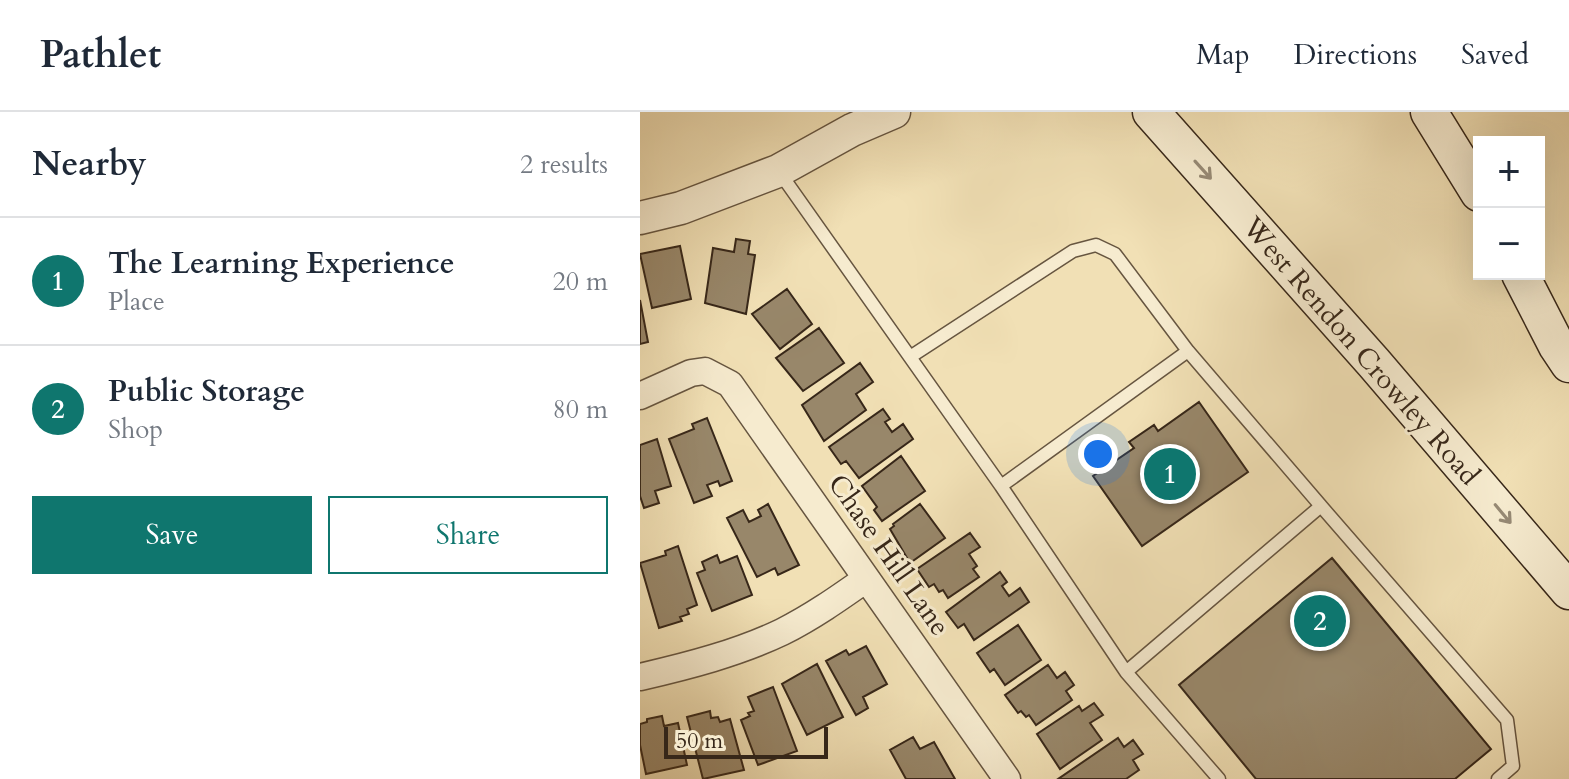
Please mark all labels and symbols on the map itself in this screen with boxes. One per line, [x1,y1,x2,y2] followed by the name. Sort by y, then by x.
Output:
[1194,160,1212,180] one-way arrow
[1233,208,1488,493] street label: West Rendon Crowley Road
[1078,434,1118,474] your location
[1144,444,1196,504] pin: 1
[819,467,959,643] street label: Chase Hill Lane
[1494,503,1512,523] one-way arrow
[1294,591,1346,651] pin: 2
[664,723,828,759] scale bar

